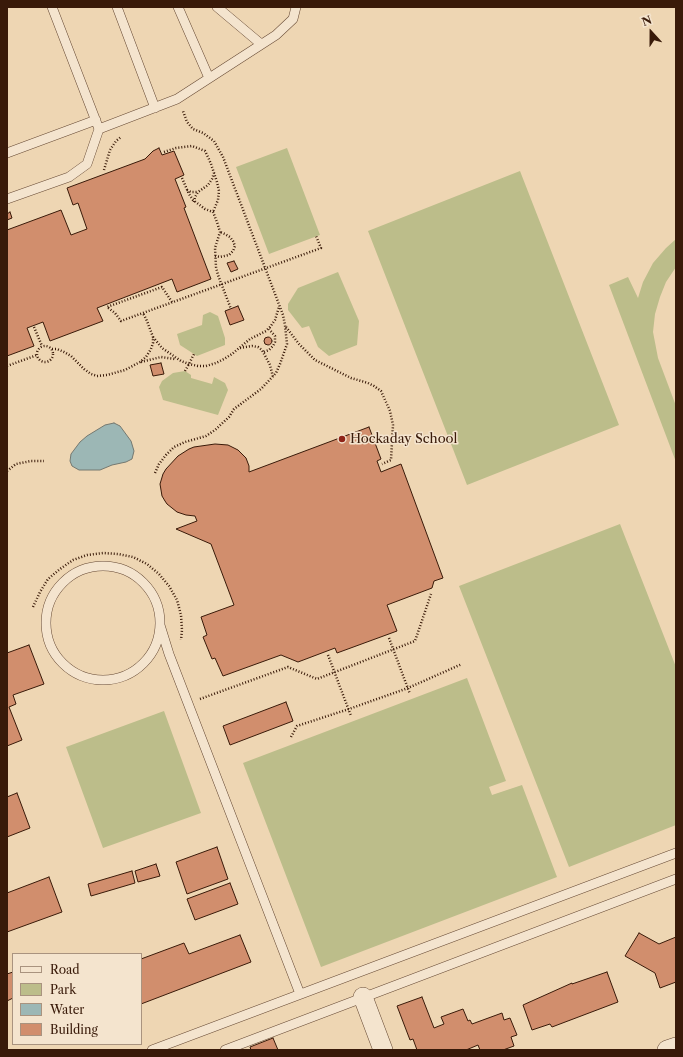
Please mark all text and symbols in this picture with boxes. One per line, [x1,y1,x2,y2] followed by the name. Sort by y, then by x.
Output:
[631,12,671,52] north arrow
[640,13,654,29] text: N
[350,431,457,447] place label: Hockaday School
[337,434,347,444] marker: Hockaday School
[12,953,142,1045] legend
[50,962,80,977] text: Road
[50,982,76,997] text: Park
[50,1002,84,1017] text: Water
[50,1022,98,1037] text: Building

